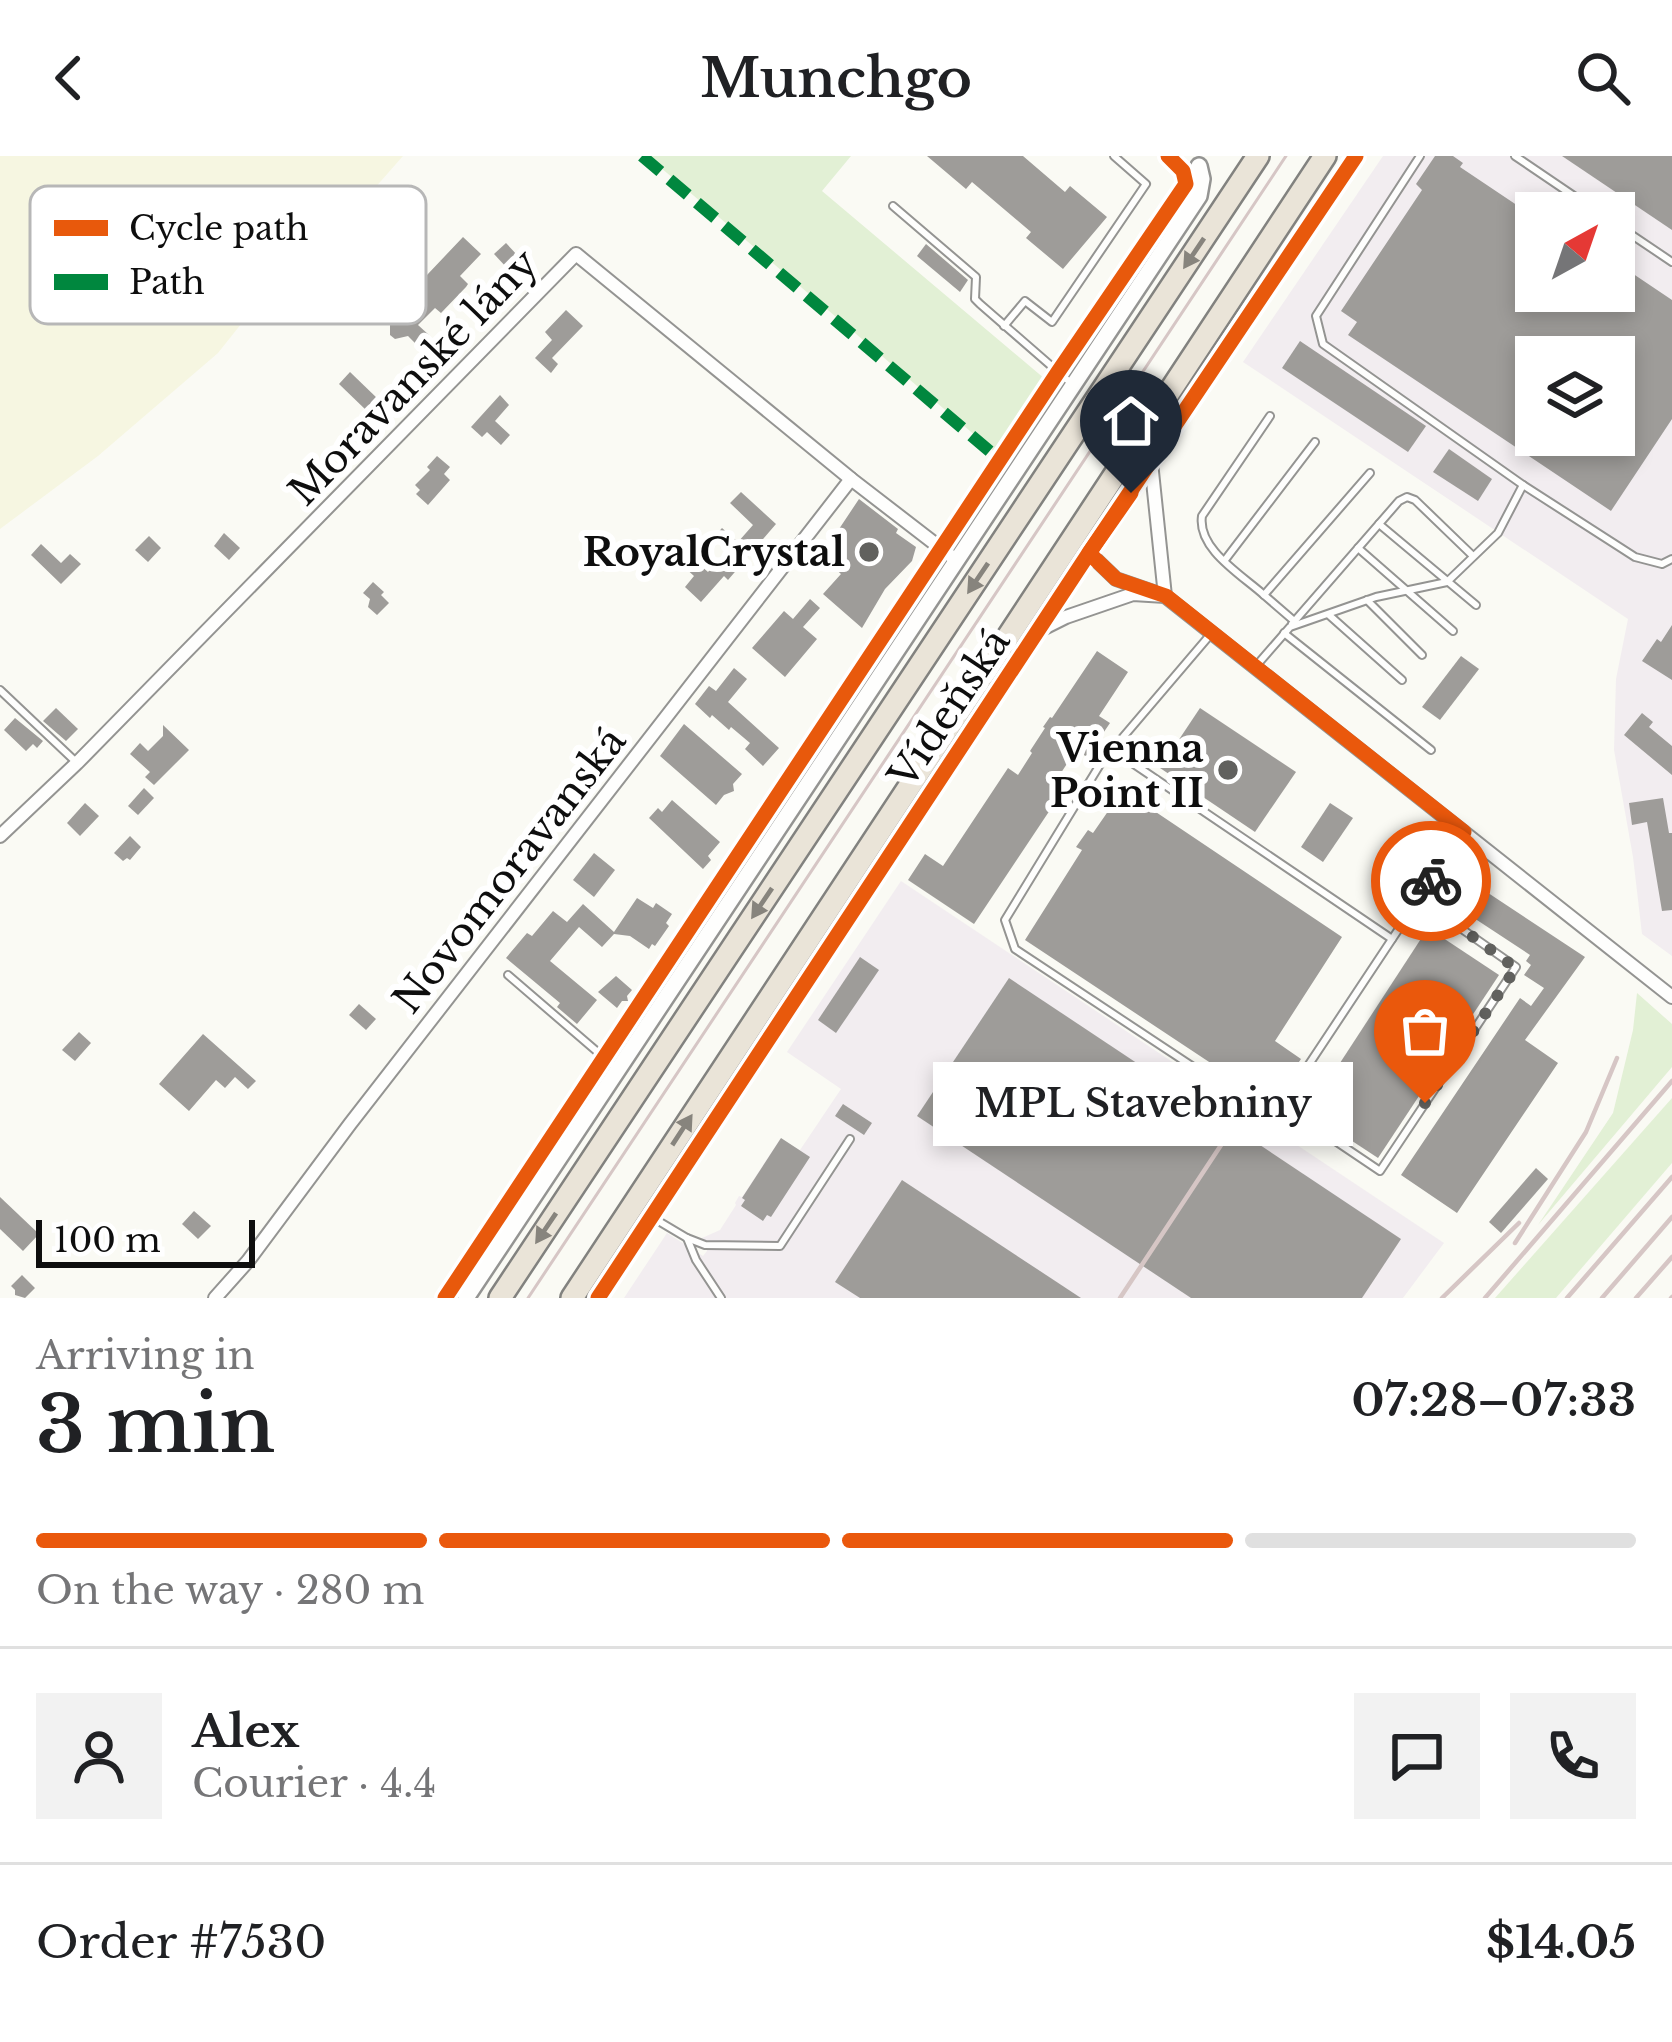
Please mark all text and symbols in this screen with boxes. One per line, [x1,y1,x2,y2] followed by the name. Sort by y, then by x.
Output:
[36,45,102,111] icon: back
[700,45,972,112] text: Munchgo
[1570,45,1636,111] icon: search
[30,186,426,324] legend
[1515,192,1635,312] north arrow
[1515,192,1635,456] map controls
[129,208,309,249] text: Cycle path
[1183,237,1205,270] one-way arrow
[279,239,548,516] street label: Moravanské lány
[129,262,205,303] text: Path
[1515,336,1635,456] button: layers
[1080,370,1182,493] pin
[1098,388,1164,454] icon: home
[583,528,845,577] place label: RoyalCrystal
[856,539,882,565] marker: RoyalCrystal
[967,562,989,595] one-way arrow
[878,619,1021,798] street label: Vídeňská
[383,717,636,1023] street label: Novomoravanská
[1050,724,1204,818] place label: Vienna Point II
[1215,757,1241,783] marker: Vienna Point II
[1371,821,1491,941] courier
[1398,848,1464,914] icon: bike
[751,887,774,920] one-way arrow
[1374,980,1476,1103] pin
[1392,998,1458,1064] icon: bag
[933,1061,1353,1145] callout: MPL Stavebniny
[974,1079,1312,1128] text: MPL Stavebniny
[671,1114,693,1147] one-way arrow
[536,1212,558,1245] one-way arrow
[36,1214,255,1267] scale bar
[54,1220,161,1261] text: 100 m
[36,1331,255,1380] text: Arriving in
[1351,1372,1636,1428] text: 07:28–07:33
[36,1376,275,1473] text: 3 min
[36,1566,424,1615] text: On the way · 280 m
[36,1693,162,1819] button: person
[1354,1693,1480,1819] button: chat
[1510,1693,1636,1819] button: phone
[192,1703,299,1759] text: Alex
[192,1759,436,1808] text: Courier · 4.4
[36,1914,326,1970] text: Order #7530
[1486,1914,1636,1970] text: $14.05

